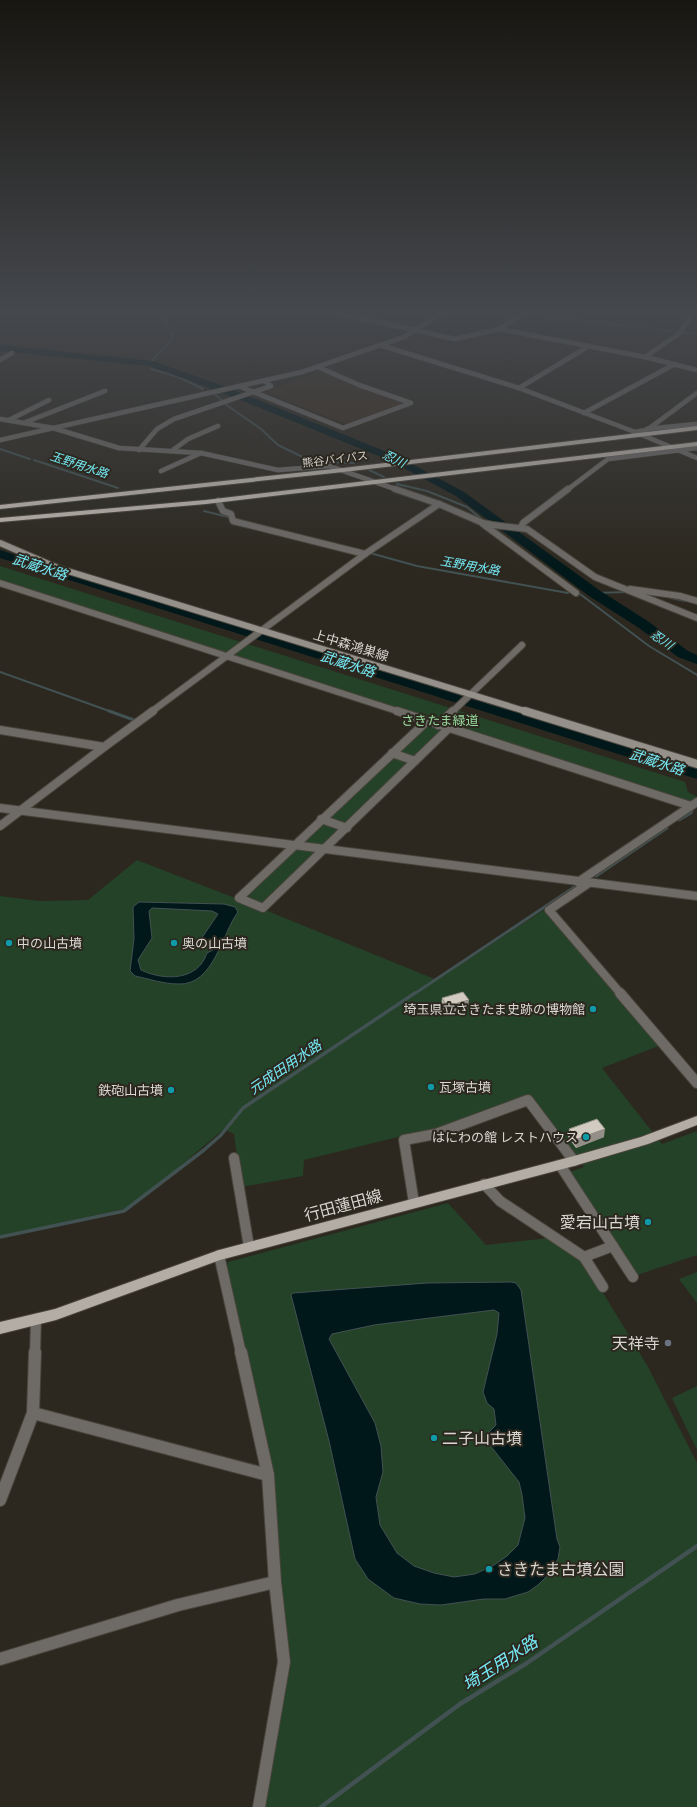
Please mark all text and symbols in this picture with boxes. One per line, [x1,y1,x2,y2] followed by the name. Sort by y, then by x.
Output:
[380,447,410,471] water label: 忍川
[48,448,111,481] water label: 玉野用水路
[302,448,368,470] street label: 熊谷バイパス
[11,550,70,585] water label: 武蔵水路
[439,553,502,578] water label: 玉野用水路
[311,626,391,664] street label: 上中森鴻巣線
[648,627,678,654] water label: 忍川
[319,647,378,682] water label: 武蔵水路
[401,712,479,728] park label: さきたま緑道
[628,745,687,780] water label: 武蔵水路
[17,935,82,951] place label: 中の山古墳
[182,935,247,951] place label: 奥の山古墳
[4,938,14,948] marker: 中の山古墳
[169,938,179,948] marker: 奥の山古墳
[403,1001,585,1017] place label: 埼玉県立さきたま史跡の博物館
[588,1004,598,1014] marker: 埼玉県立さきたま史跡の博物館
[245,1035,326,1098] water label: 元成田用水路
[439,1079,491,1095] place label: 瓦塚古墳
[98,1082,163,1098] place label: 鉄砲山古墳
[426,1082,436,1092] marker: 瓦塚古墳
[166,1085,176,1095] marker: 鉄砲山古墳
[432,1129,578,1145] place label: はにわの館 レストハウス
[581,1132,591,1142] marker: はにわの館 レストハウス
[302,1186,384,1225] street label: 行田蓮田線
[560,1213,640,1232] place label: 愛宕山古墳
[643,1217,653,1227] marker: 愛宕山古墳
[612,1334,660,1353] place label: 天祥寺
[663,1338,673,1348] marker: 天祥寺
[442,1429,522,1448] place label: 二子山古墳
[429,1433,439,1443] marker: 二子山古墳
[497,1560,625,1579] place label: さきたま古墳公園
[484,1564,494,1574] marker: さきたま古墳公園
[459,1630,543,1695] water label: 埼玉用水路

